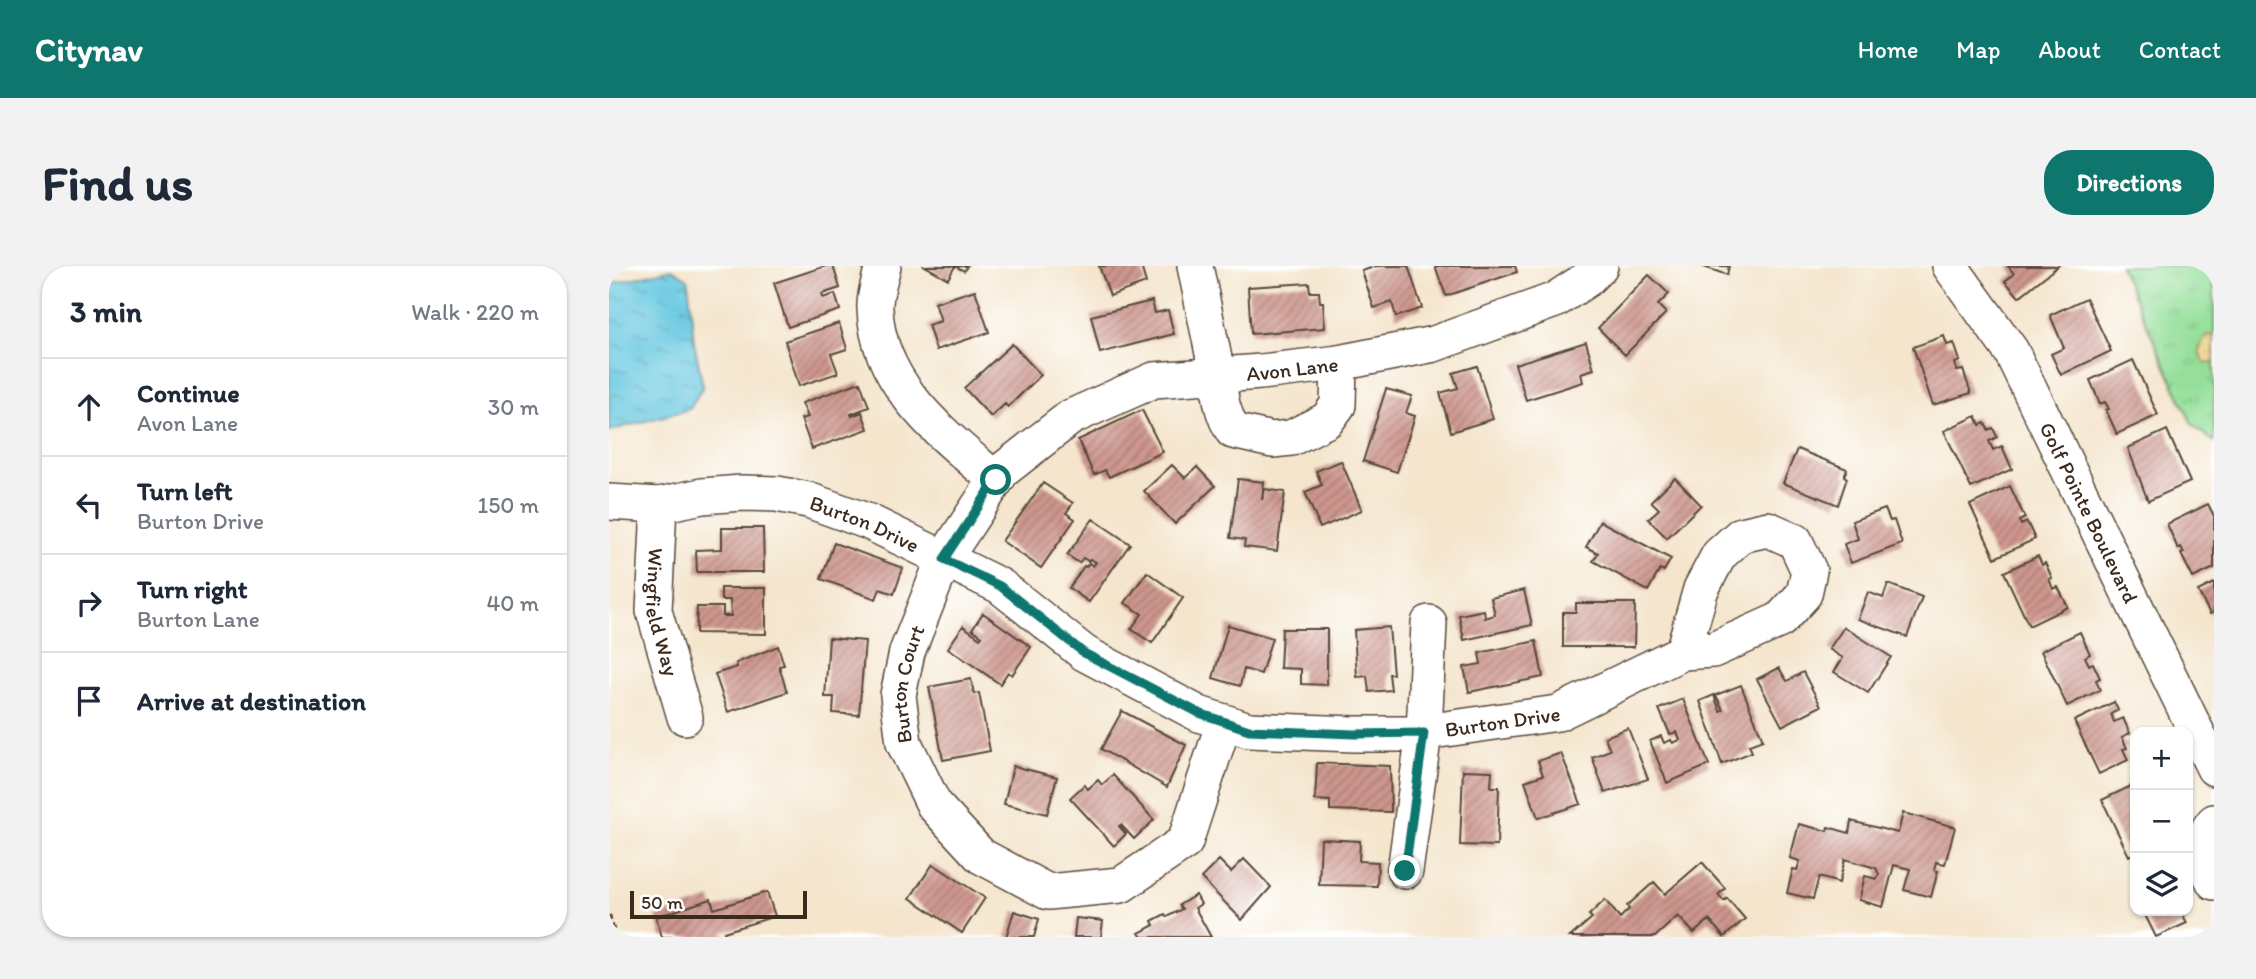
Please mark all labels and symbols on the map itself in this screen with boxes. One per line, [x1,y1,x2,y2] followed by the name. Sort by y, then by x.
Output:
[1245,351,1340,386] street label: Avon Lane
[2035,418,2144,607] street label: Golf Pointe Boulevard
[980,464,1011,495] route start
[807,489,923,557] street label: Burton Drive
[641,547,685,679] street label: Wingfield Way
[885,621,929,745] street label: Burton Court
[1443,700,1562,742] street label: Burton Drive
[1389,855,1420,886] route end
[630,888,807,920] scale bar

